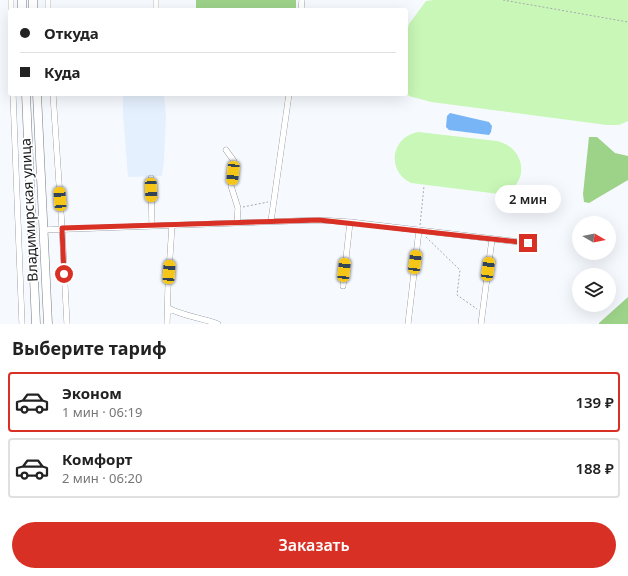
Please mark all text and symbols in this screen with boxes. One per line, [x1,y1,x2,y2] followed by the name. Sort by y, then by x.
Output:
[44,23,99,43] text: Откуда
[44,62,81,82] text: Куда
[15,138,42,282] street label: Владимирская улица
[226,160,240,186] car
[145,178,157,202] car
[495,185,561,213] callout: 2 мин
[53,187,67,211] car
[509,190,547,208] text: 2 мин
[572,216,616,260] north arrow
[572,216,616,312] map controls
[519,234,537,252] route end
[408,249,422,275] car
[480,256,496,282] car
[337,257,351,283] car
[162,260,176,284] car
[55,265,73,283] route start
[572,268,616,312] button: layers
[12,336,167,360] text: Выберите тариф
[62,383,122,403] text: Эконом
[14,384,50,420] icon: car
[575,392,614,412] text: 139 ₽
[62,403,142,421] text: 1 мин · 06:19
[62,449,132,469] text: Комфорт
[14,450,50,486] icon: car
[575,458,614,478] text: 188 ₽
[62,469,142,487] text: 2 мин · 06:20
[12,522,616,568] button: Заказать

